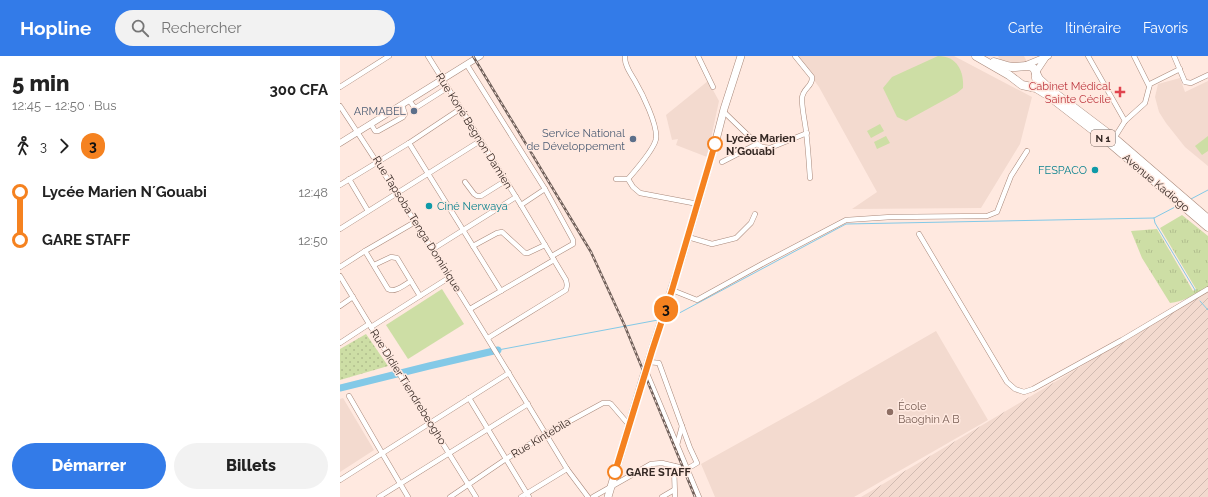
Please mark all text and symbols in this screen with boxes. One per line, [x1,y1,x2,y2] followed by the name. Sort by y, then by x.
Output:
[115,10,395,46] search box
[20,17,91,39] text: Hopline
[129,17,151,39] icon: search
[161,19,242,37] text: Rechercher
[1008,20,1043,36] text: Carte
[1065,20,1121,36] text: Itinéraire
[1143,20,1188,36] text: Favoris
[12,70,69,96] text: 5 min
[433,71,515,191] street label: Rue Koné Begnon Damien
[1029,80,1112,106] place label: Cabinet Médical Sainte Cécile
[269,81,328,99] text: 300 CFA
[1114,86,1126,98] marker: Cabinet Médical Sainte Cécile
[12,98,117,113] text: 12:45 – 12:50 · Bus
[354,105,407,118] place label: ARMABEL
[409,106,419,116] marker: ARMABEL
[526,127,625,153] place label: Service National de Développement
[1091,130,1115,146] road number: N 1
[726,132,796,158] place label: Lycée Marien N´Gouabi
[628,134,638,144] marker: Service National de Développement
[12,135,34,157] icon: walk
[53,135,75,157] icon: forward
[707,136,723,152] marker: Lycée Marien N´Gouabi
[89,138,97,154] text: 3
[40,139,47,154] text: 3
[1120,151,1193,215] street label: Avenue Kadiogo
[370,154,465,295] street label: Rue Tapsoba Tenga Dominique
[1038,164,1087,177] place label: FESPACO
[1090,165,1100,175] marker: FESPACO
[42,183,207,201] text: Lycée Marien N´Gouabi
[298,185,328,200] text: 12:48
[437,200,508,213] place label: Ciné Nerwaya
[424,201,434,211] marker: Ciné Nerwaya
[42,231,130,249] text: GARE STAFF
[298,233,328,248] text: 12:50
[653,296,679,322] line badge: 3
[662,301,670,317] text: 3
[367,327,449,447] street label: Rue Didier Tiendrebeogho
[898,399,960,426] place label: École Baoghin A B
[885,407,895,417] marker: École Baoghin A B
[509,415,573,461] street label: Rue Kintebila
[12,443,166,489] button: Démarrer
[174,443,328,489] button: Billets
[607,464,623,480] marker: GARE STAFF
[626,466,691,479] place label: GARE STAFF

